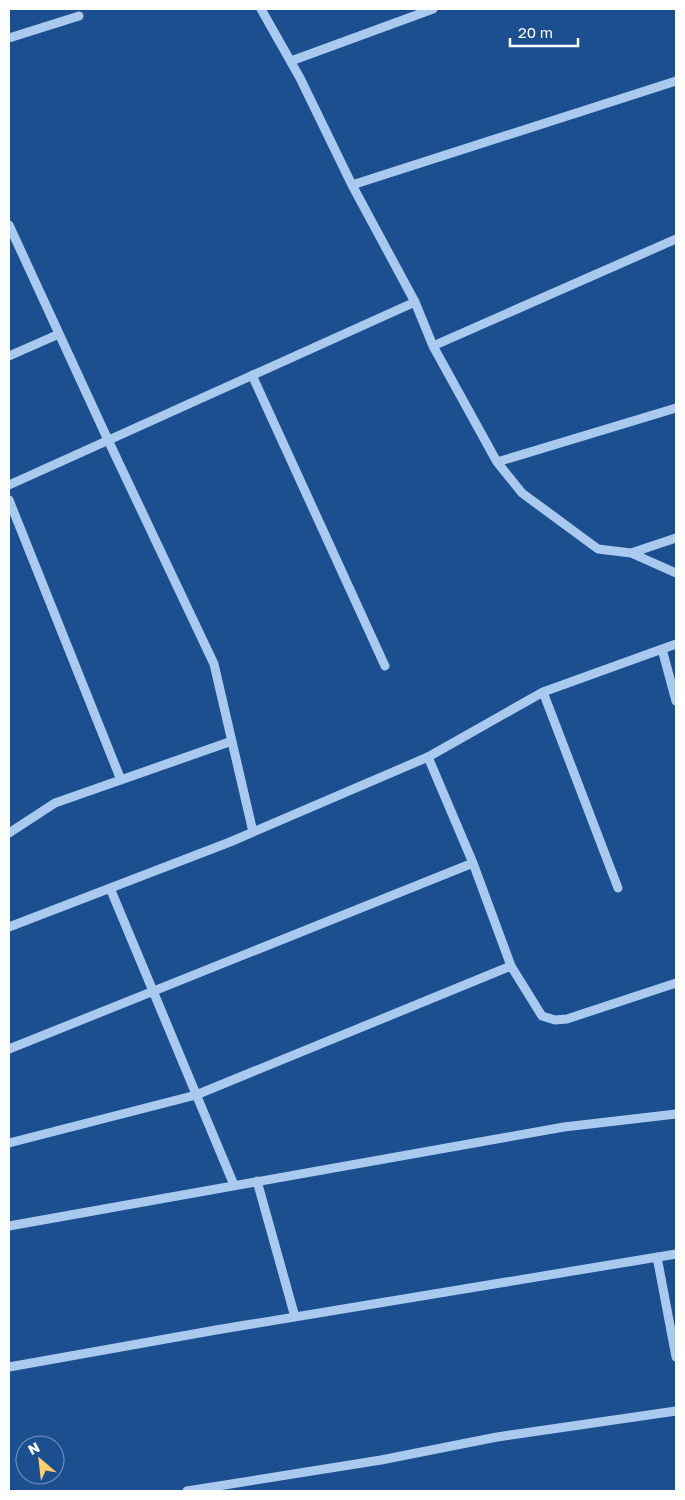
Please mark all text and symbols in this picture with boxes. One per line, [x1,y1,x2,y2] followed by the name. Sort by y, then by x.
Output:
[510,15,578,47] scale bar
[518,23,553,41] text: 20 m
[15,1435,65,1485] north arrow
[25,1438,42,1458] text: N

